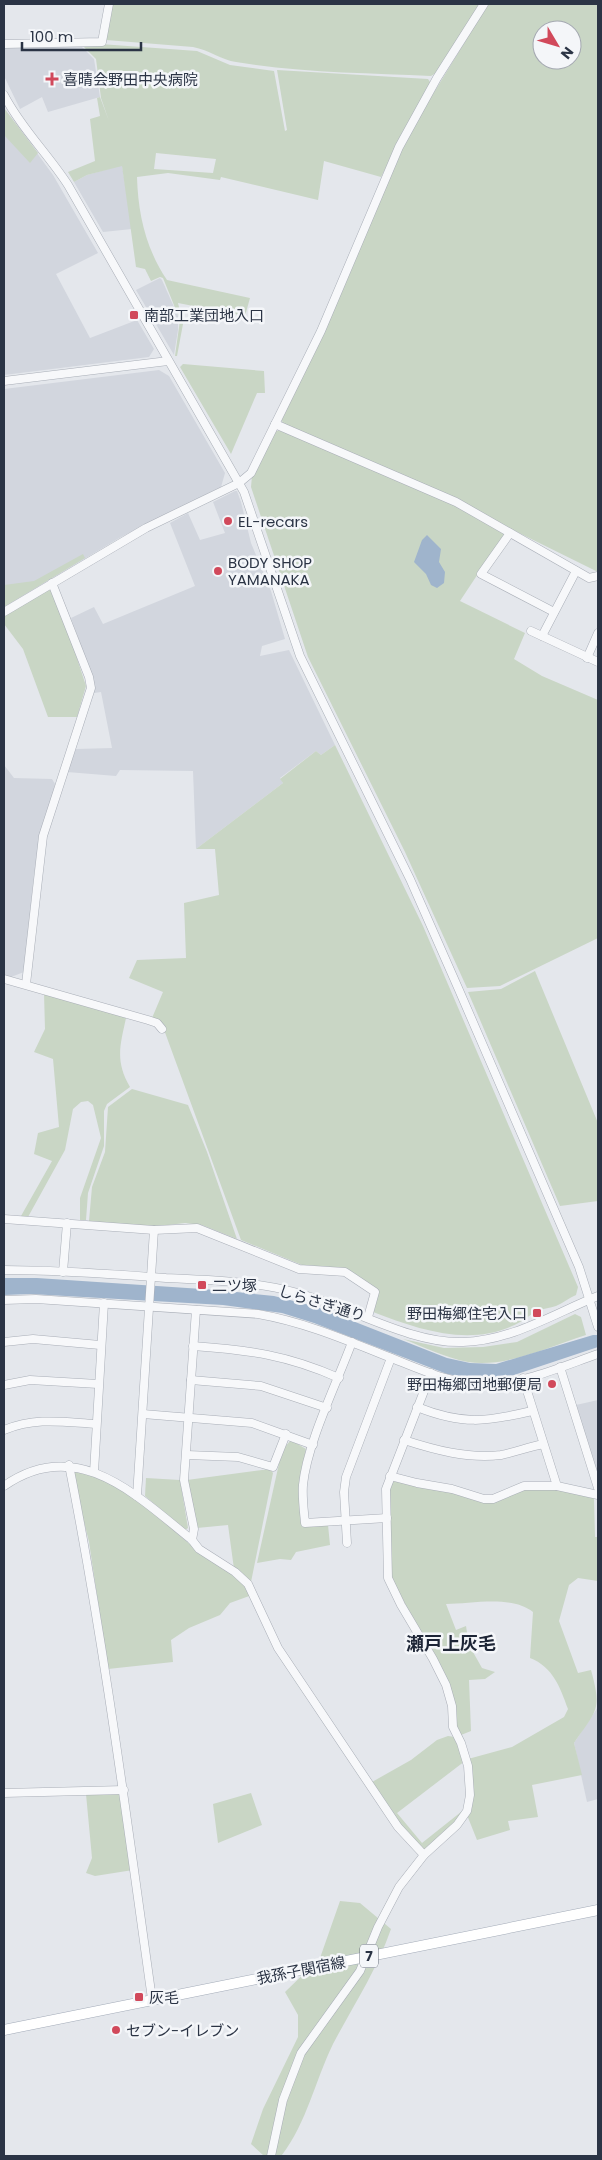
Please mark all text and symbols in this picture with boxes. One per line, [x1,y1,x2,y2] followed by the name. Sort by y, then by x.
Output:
[22,20,141,52] scale bar
[532,20,582,70] north arrow
[30,26,73,47] text: 100 m
[556,43,578,63] text: N
[63,69,198,90] place label: 喜晴会野田中央病院
[45,72,59,86] marker: 喜晴会野田中央病院
[144,305,264,326] place label: 南部工業団地入口
[128,309,140,321] marker: 南部工業団地入口
[238,511,308,532] place label: EL-recars
[222,515,234,527] marker: EL-recars
[228,552,312,590] place label: BODY SHOP YAMANAKA
[212,565,224,577] marker: BODY SHOP YAMANAKA
[212,1275,257,1296] place label: 二ツ塚
[196,1279,208,1291] marker: 二ツ塚
[276,1280,368,1326] street label: しらさぎ通り
[407,1303,527,1324] place label: 野田梅郷住宅入口
[531,1307,543,1319] marker: 野田梅郷住宅入口
[407,1374,542,1395] place label: 野田梅郷団地郵便局
[546,1378,558,1390] marker: 野田梅郷団地郵便局
[406,1631,496,1656] district label: 瀬戸上灰毛
[360,1944,378,1968] road number: 7
[255,1951,347,1989] street label: 我孫子関宿線
[149,1987,179,2008] place label: 灰毛
[133,1991,145,2003] marker: 灰毛
[126,2020,239,2041] place label: セブン-イレブン
[110,2024,122,2036] marker: セブン-イレブン

